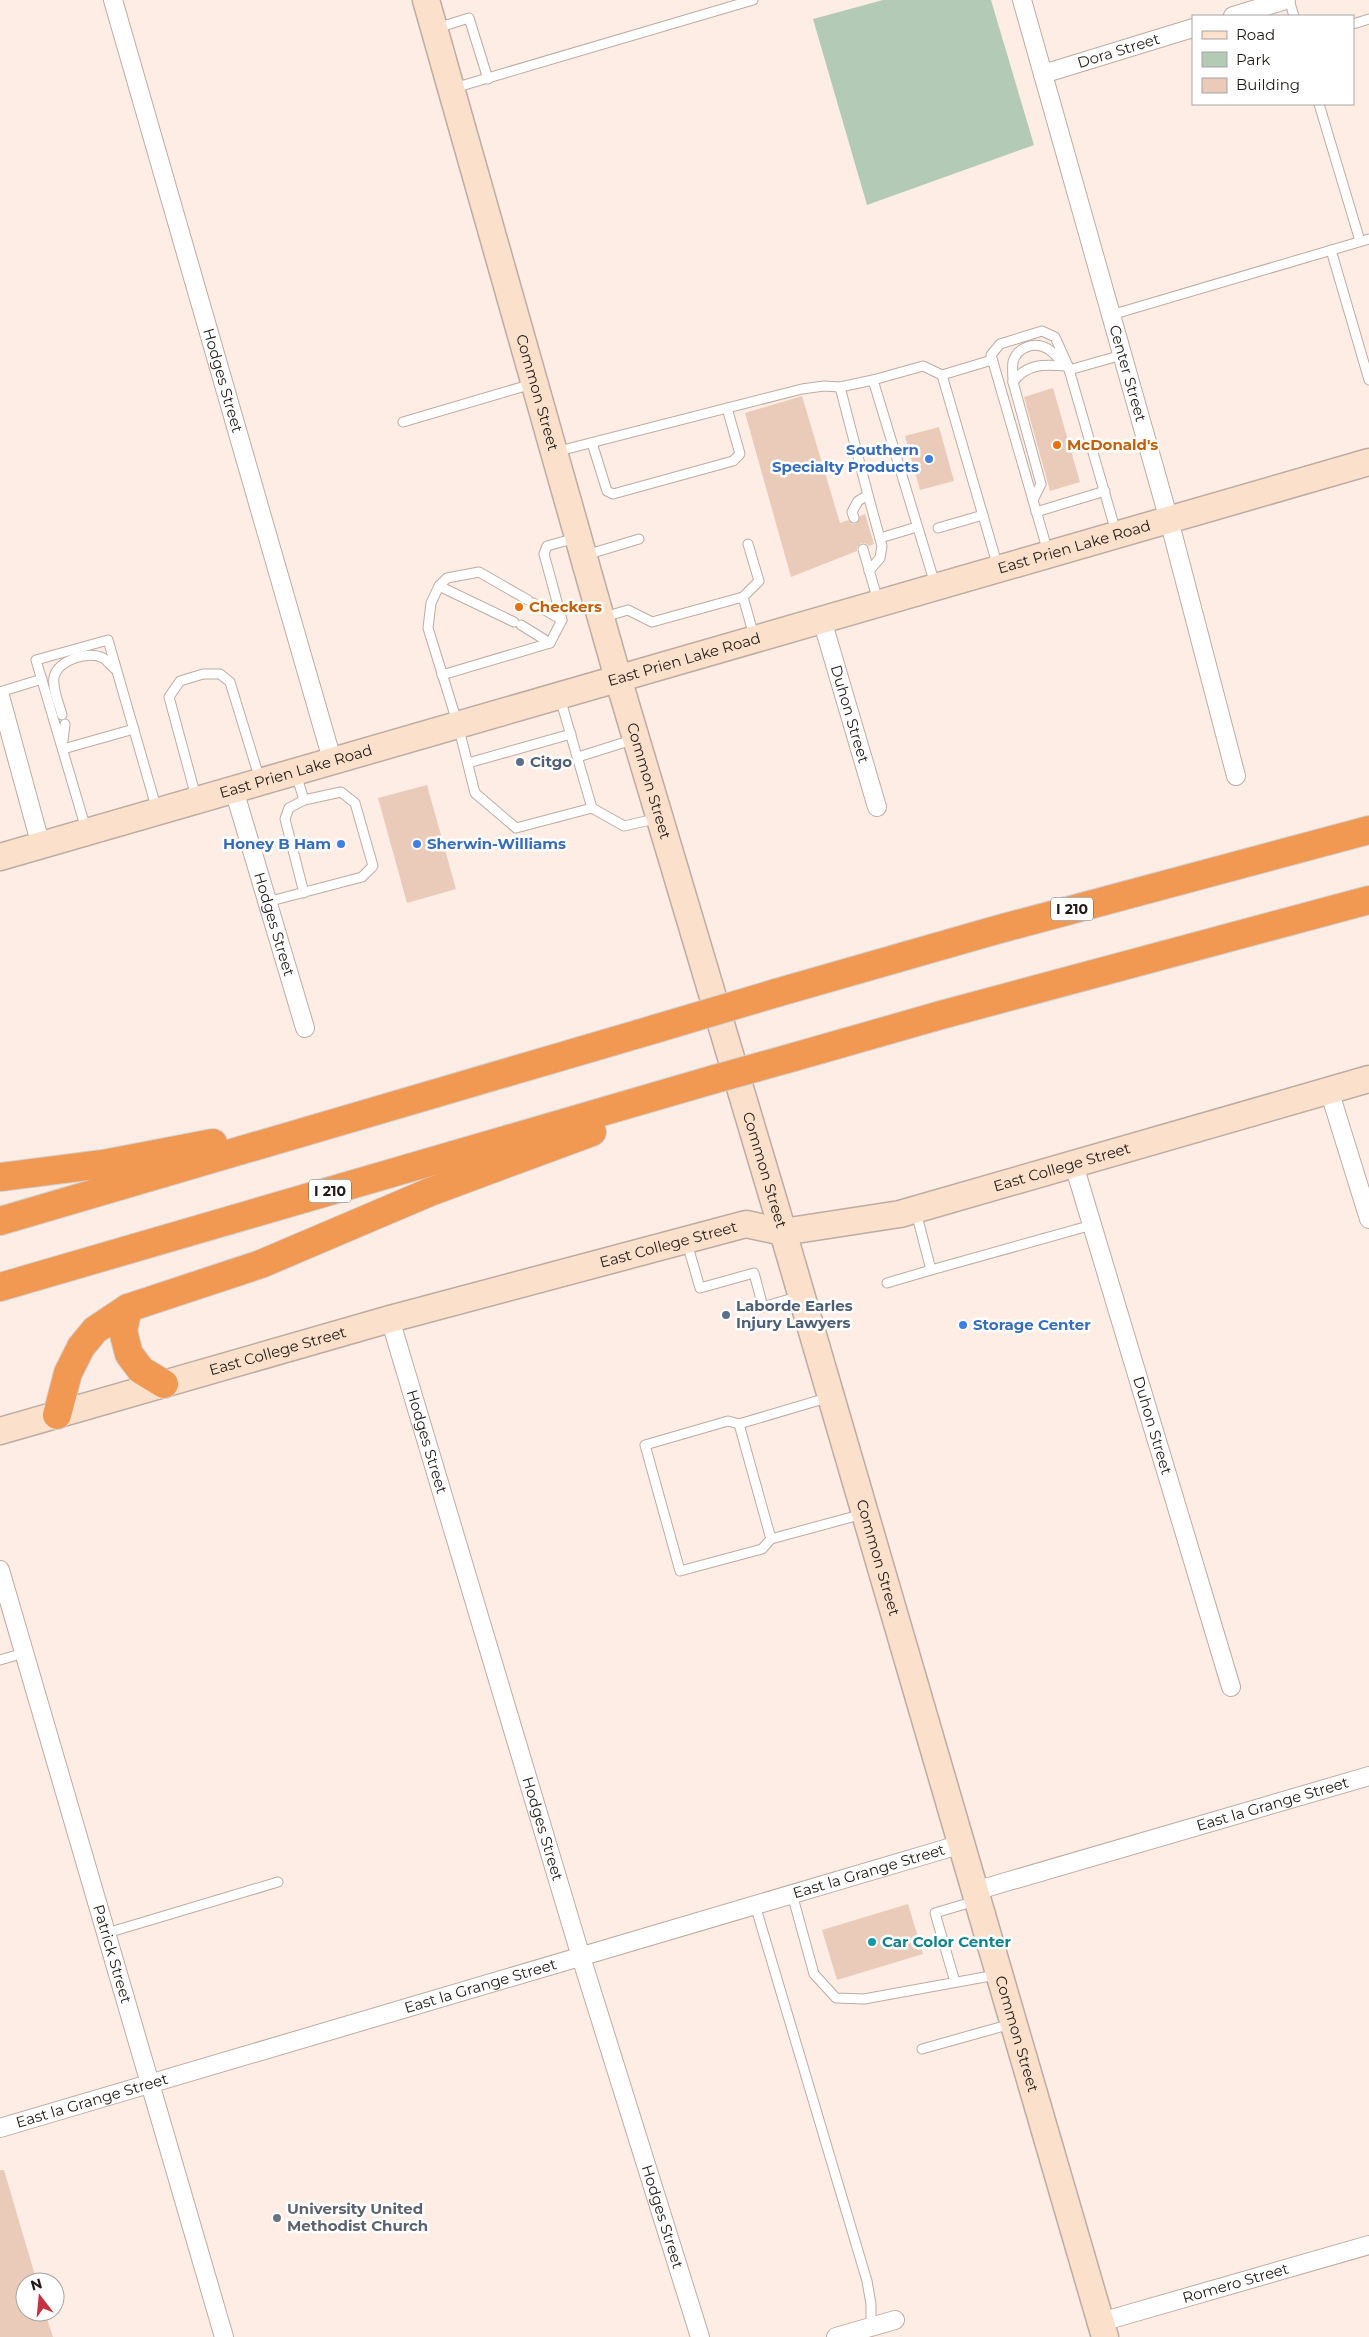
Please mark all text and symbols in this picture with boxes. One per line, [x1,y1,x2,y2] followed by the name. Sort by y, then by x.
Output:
[1192,15,1354,105] legend
[1236,25,1275,44] text: Road
[1075,29,1162,72] street label: Dora Street
[1236,50,1270,69] text: Park
[1236,75,1300,94] text: Building
[1105,323,1151,424] street label: Center Street
[199,326,247,435] street label: Hodges Street
[512,332,563,453] street label: Common Street
[1067,435,1158,454] place label: McDonald's
[1051,439,1063,451] marker: McDonald's
[772,440,919,476] place label: Southern Specialty Products
[923,453,935,465] marker: Southern Specialty Products
[995,516,1153,578] street label: East Prien Lake Road
[529,597,602,616] place label: Checkers
[513,601,525,613] marker: Checkers
[605,628,763,690] street label: East Prien Lake Road
[827,663,874,765] street label: Duhon Street
[623,720,675,841] street label: Common Street
[217,740,374,802] street label: East Prien Lake Road
[530,752,572,771] place label: Citgo
[514,756,526,768] marker: Citgo
[223,834,331,853] place label: Honey B Ham
[427,834,566,853] place label: Sherwin-Williams
[335,838,347,850] marker: Honey B Ham
[411,838,423,850] marker: Sherwin-Williams
[250,870,299,978] street label: Hodges Street
[1051,898,1093,921] road number: I 210
[739,1109,791,1230] street label: Common Street
[991,1138,1133,1196] street label: East College Street
[309,1180,351,1202] road number: I 210
[597,1217,739,1272] street label: East College Street
[736,1296,853,1332] place label: Laborde Earles Injury Lawyers
[720,1309,732,1321] marker: Laborde Earles Injury Lawyers
[973,1315,1091,1334] place label: Storage Center
[957,1319,969,1331] marker: Storage Center
[207,1322,348,1379] street label: East College Street
[1129,1374,1177,1477] street label: Duhon Street
[403,1387,452,1496] street label: Hodges Street
[852,1497,904,1618] street label: Common Street
[1194,1772,1351,1835] street label: East la Grange Street
[519,1774,568,1883] street label: Hodges Street
[790,1840,947,1902] street label: East la Grange Street
[89,1902,136,2005] street label: Patrick Street
[882,1932,1011,1951] place label: Car Color Center
[866,1936,878,1948] marker: Car Color Center
[402,1954,559,2017] street label: East la Grange Street
[991,1973,1043,2094] street label: Common Street
[14,2069,170,2132] street label: East la Grange Street
[638,2162,688,2271] street label: Hodges Street
[287,2199,428,2235] place label: University United Methodist Church
[271,2212,283,2224] marker: University United Methodist Church
[1180,2259,1291,2307] street label: Romero Street
[15,2272,65,2322] north arrow
[28,2274,44,2295] text: N

